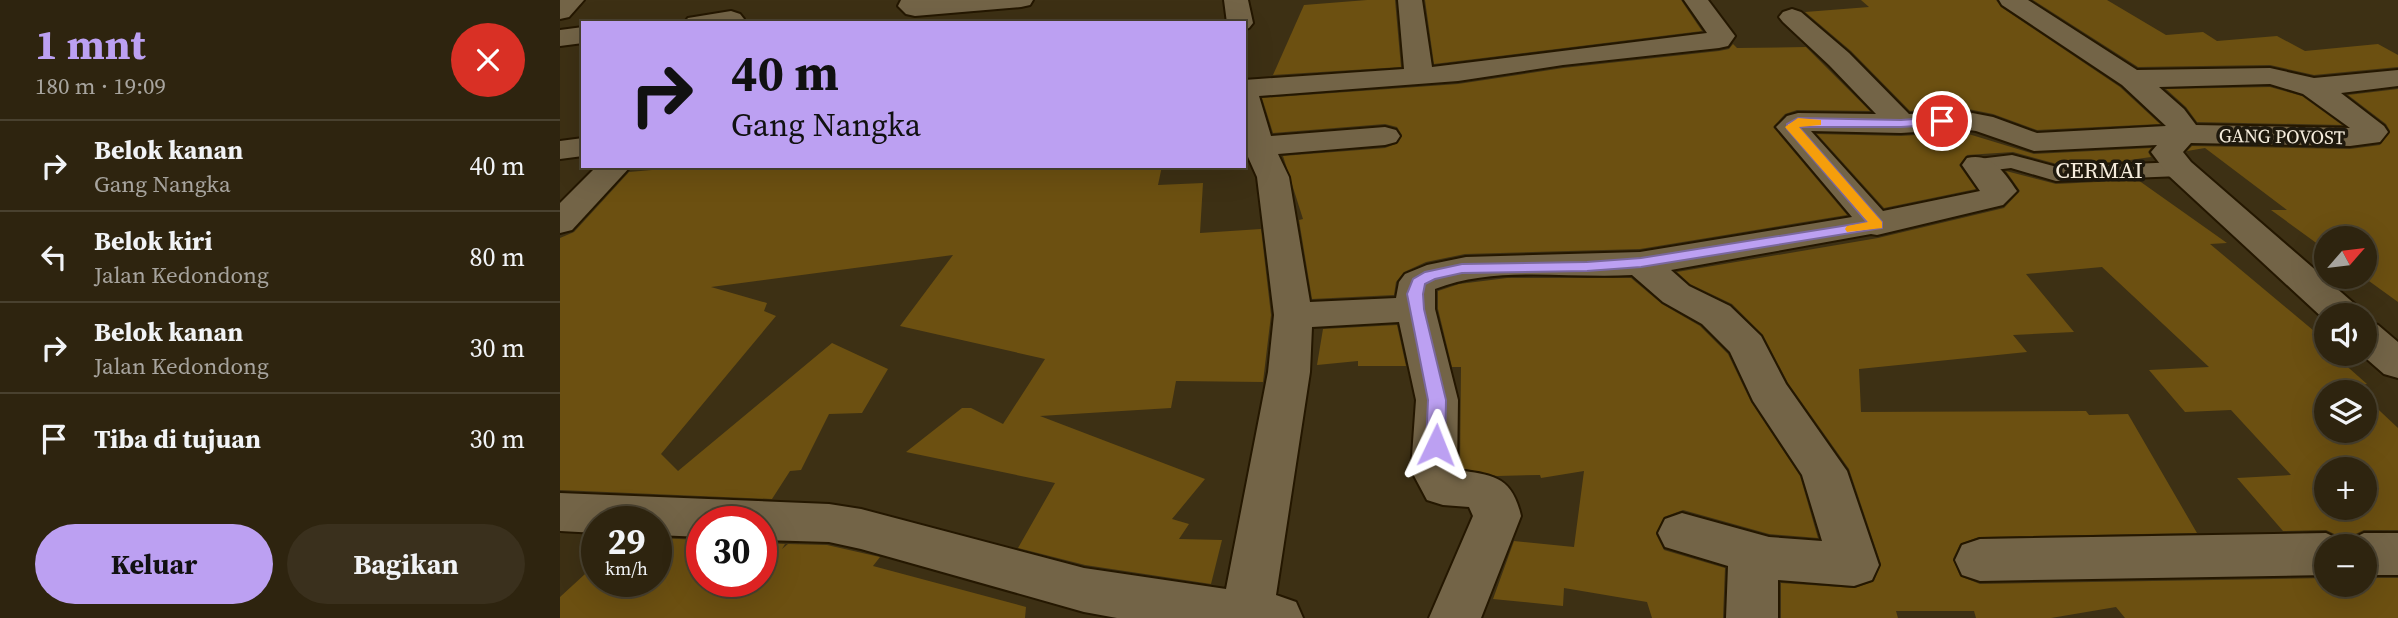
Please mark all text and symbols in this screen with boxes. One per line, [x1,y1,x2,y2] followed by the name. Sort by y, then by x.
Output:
[35,15,146,73] text: 1 mnt
[451,23,525,97] button: close
[731,39,839,106] text: 40 m
[616,49,707,140] icon: right
[35,70,166,102] text: 180 m · 19:09
[1912,91,1972,151] pin
[1923,102,1961,140] icon: arrive
[731,103,921,147] text: Gang Nangka
[2219,122,2346,150] street label: GANG POVOST
[94,132,243,168] text: Belok kanan
[35,147,73,185] icon: right
[470,148,525,184] text: 40 m
[2055,154,2143,186] street label: CERMAI
[94,168,231,200] text: Gang Nangka
[94,223,212,259] text: Belok kiri
[2314,226,2376,289] north arrow
[2314,226,2377,597] map controls
[35,238,73,276] icon: left
[470,239,525,275] text: 80 m
[94,259,269,291] text: Jalan Kedondong
[2314,303,2377,366] button: sound
[94,314,243,350] text: Belok kanan
[35,329,73,367] icon: right
[470,330,525,366] text: 30 m
[94,350,269,382] text: Jalan Kedondong
[2314,380,2377,443] button: layers
[1399,408,1473,482] position arrow
[35,420,73,458] icon: arrive
[94,421,261,457] text: Tiba di tujuan
[470,421,525,457] text: 30 m
[2314,457,2377,520] button: +
[686,506,777,597] speed limit sign: 30
[608,518,645,566] text: 29
[35,524,273,604] button: Keluar
[287,524,525,604] button: Bagikan
[2314,534,2377,597] button: −
[605,556,648,581] text: km/h

